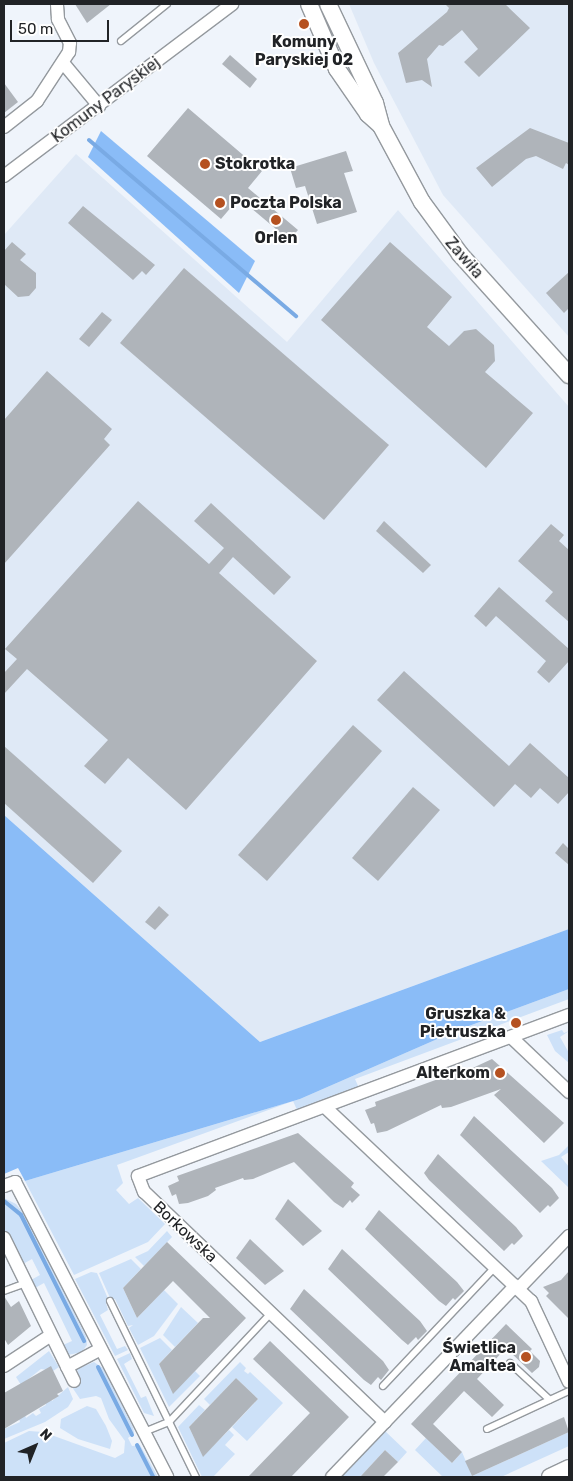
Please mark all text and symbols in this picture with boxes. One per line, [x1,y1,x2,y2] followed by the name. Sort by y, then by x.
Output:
[12,10,111,42] scale bar
[298,18,310,30] marker: Komuny Paryskiej 02
[18,20,53,38] text: 50 m
[255,32,353,70] place label: Komuny Paryskiej 02
[48,53,164,147] street label: Komuny Paryskiej
[215,154,295,174] place label: Stokrotka
[199,158,211,170] marker: Stokrotka
[230,193,342,213] place label: Poczta Polska
[214,197,226,209] marker: Poczta Polska
[270,214,282,226] marker: Orlen
[254,228,298,248] place label: Orlen
[441,233,487,283] street label: Zawiła
[420,1004,506,1042] place label: Gruszka & Pietruszka
[510,1017,522,1029] marker: Gruszka & Pietruszka
[416,1063,490,1083] place label: Alterkom
[494,1067,506,1079] marker: Alterkom
[149,1198,221,1266] street label: Borkowska
[442,1338,516,1376] place label: Świetlica Amaltea
[520,1351,532,1363] marker: Świetlica Amaltea
[10,1421,60,1471] north arrow
[36,1425,55,1444] text: N

